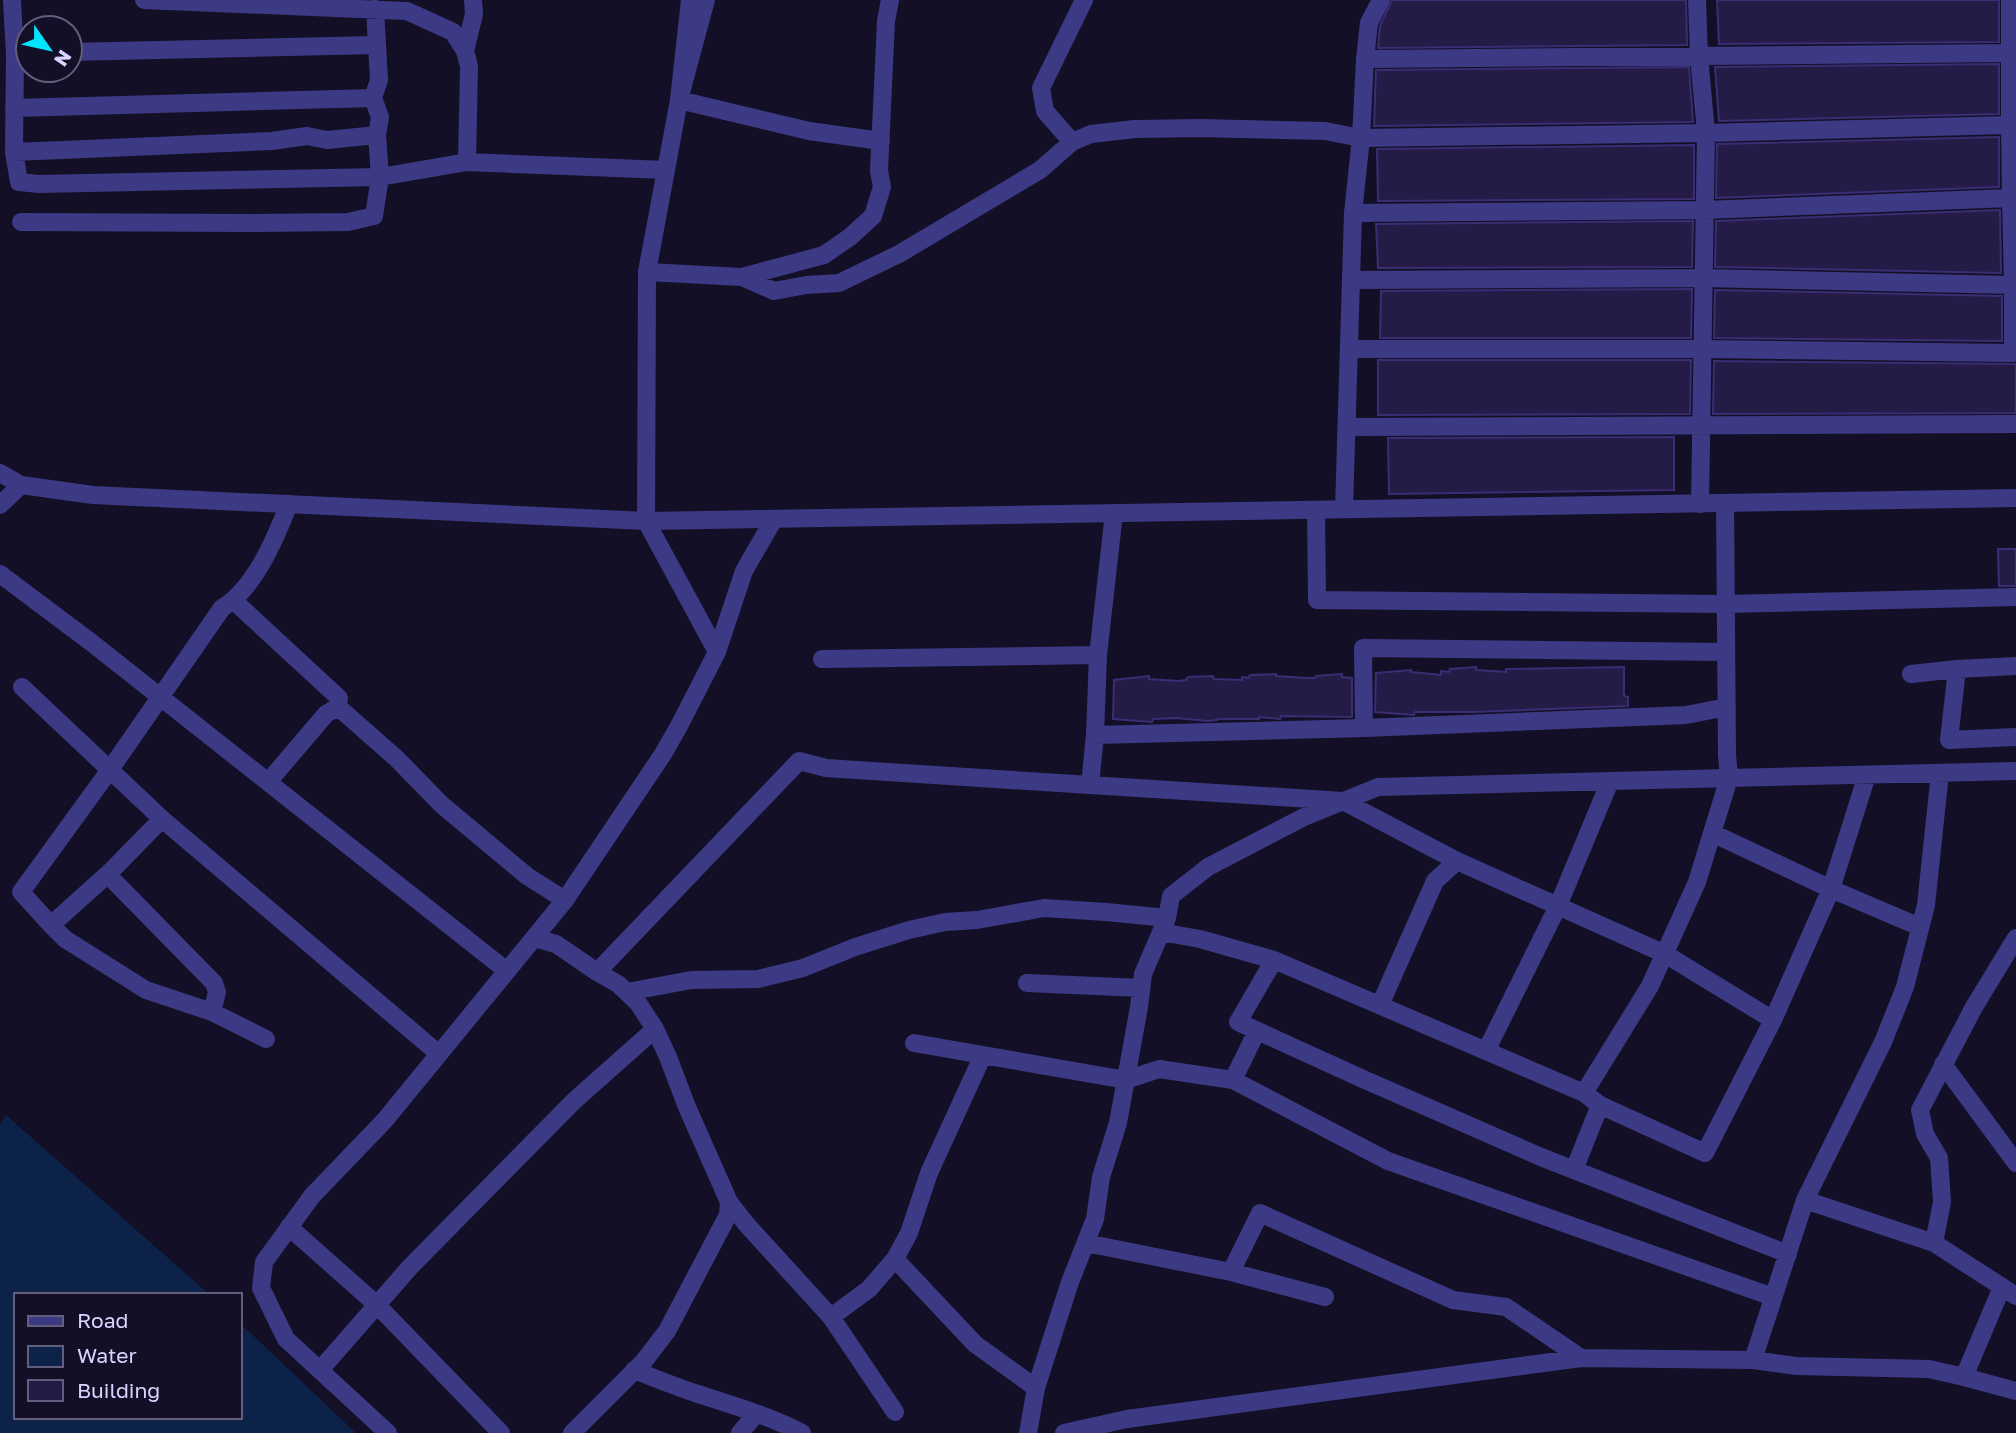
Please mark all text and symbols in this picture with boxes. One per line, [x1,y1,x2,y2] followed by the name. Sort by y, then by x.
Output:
[14,14,84,84] north arrow
[50,46,77,71] text: N
[14,1293,242,1419] legend
[77,1307,128,1333] text: Road
[77,1342,137,1368] text: Water
[77,1377,160,1403] text: Building

